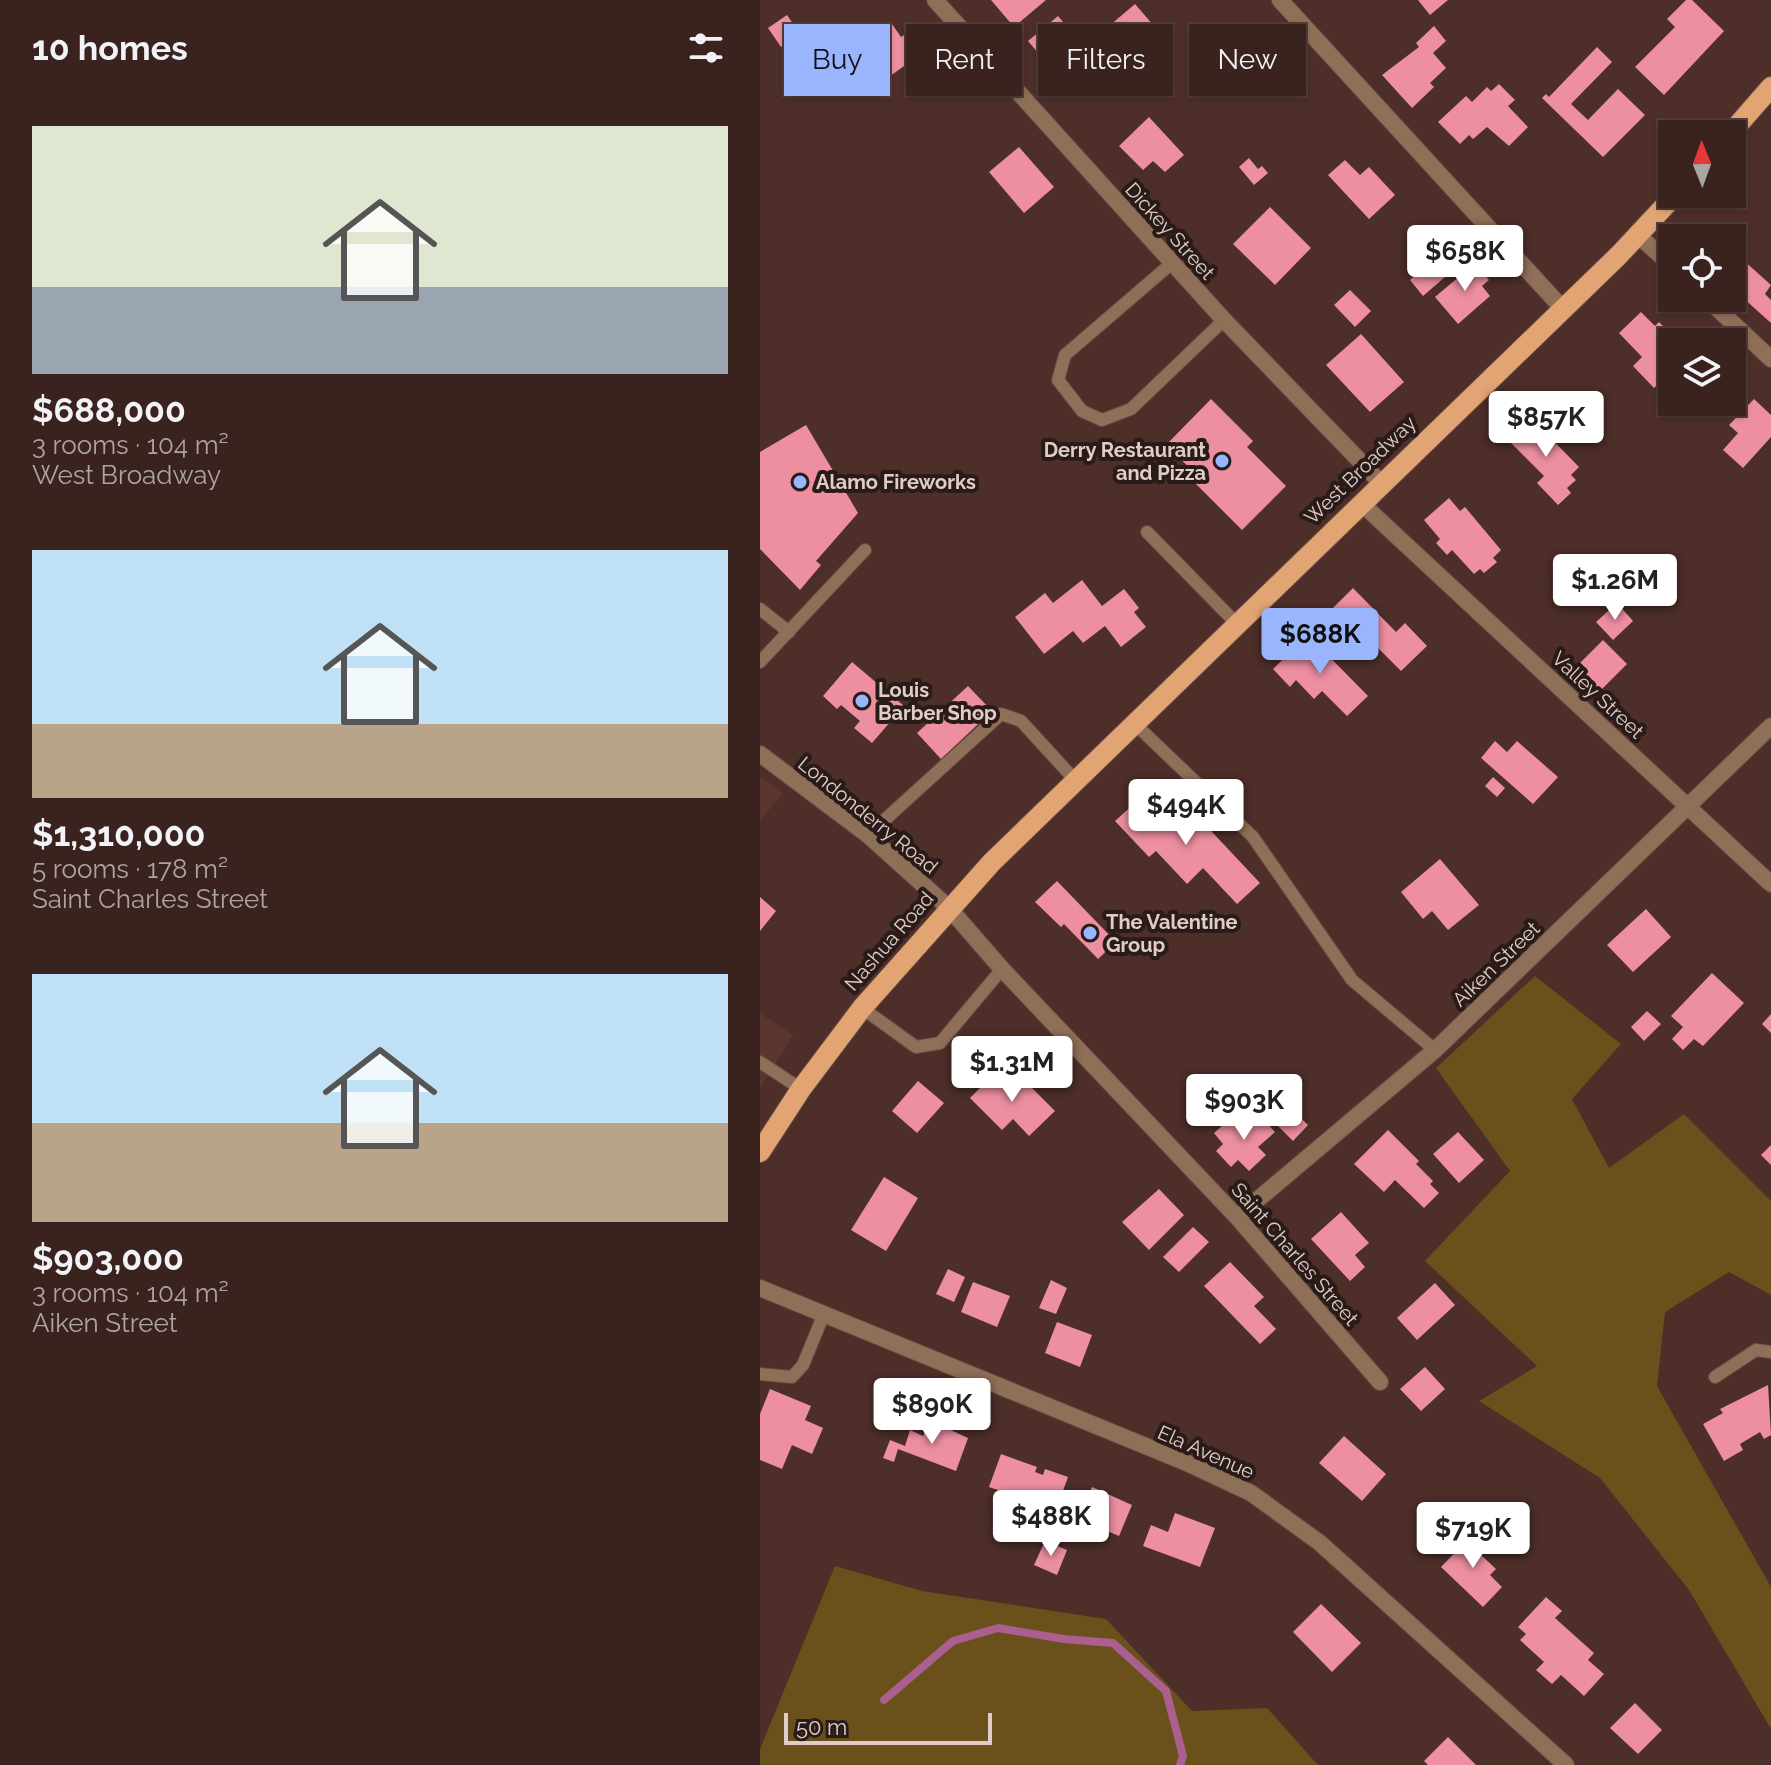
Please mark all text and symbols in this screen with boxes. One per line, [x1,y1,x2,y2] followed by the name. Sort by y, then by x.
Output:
[784,24,890,96] chip: Buy
[906,24,1022,96] chip: Rent
[1038,24,1173,96] chip: Filters
[1189,24,1306,96] chip: New
[684,26,728,70] icon: filters
[32,28,188,68] text: 10 homes
[1658,120,1746,208] north arrow
[1658,120,1746,416] map controls
[308,178,452,322] icon: home
[1120,178,1220,285] street label: Dickey Street
[1658,224,1746,312] button: locate
[1409,225,1521,293] pin: $658K
[1425,236,1505,266] text: $658K
[1658,328,1746,416] button: layers
[32,390,186,430] text: $688,000
[1490,391,1602,459] pin: $857K
[1507,402,1585,432] text: $857K
[1299,411,1421,529] street label: West Broadway
[32,430,229,460] text: 3 rooms · 104 m²
[1044,438,1206,485] place label: Derry Restaurant and Pizza
[1213,452,1231,470] marker: Derry Restaurant and Pizza
[32,460,221,490] text: West Broadway
[816,470,976,494] place label: Alamo Fireworks
[791,473,809,491] marker: Alamo Fireworks
[1550,554,1680,622] pin: $1.26M
[1571,565,1659,595] text: $1.26M
[308,602,452,746] icon: home
[1264,608,1376,676] pin: $688K
[1279,619,1361,649] text: $688K
[1547,646,1649,744] street label: Valley Street
[878,678,997,725] place label: Louis Barber Shop
[853,692,871,710] marker: Louis Barber Shop
[793,751,943,879] street label: Londonderry Road
[1130,779,1242,847] pin: $494K
[1147,790,1225,820] text: $494K
[32,814,205,854] text: $1,310,000
[32,854,228,884] text: 5 rooms · 178 m²
[32,884,268,914] text: Saint Charles Street
[839,887,939,995] street label: Nashua Road
[1106,910,1238,957] place label: The Valentine Group
[1447,916,1545,1011] street label: Aiken Street
[1081,924,1099,942] marker: The Valentine Group
[308,1026,452,1170] icon: home
[947,1036,1077,1104] pin: $1.31M
[969,1047,1055,1077] text: $1.31M
[1188,1074,1300,1142] pin: $903K
[1204,1085,1284,1115] text: $903K
[1226,1178,1364,1331] street label: Saint Charles Street
[32,1238,184,1278] text: $903,000
[32,1278,229,1308] text: 3 rooms · 104 m²
[32,1308,177,1338] text: Aiken Street
[876,1378,988,1446] pin: $890K
[892,1389,972,1419] text: $890K
[1154,1420,1258,1484] street label: Ela Avenue
[995,1490,1107,1558] pin: $488K
[1011,1501,1091,1531] text: $488K
[1417,1502,1529,1570] pin: $719K
[1435,1513,1511,1543] text: $719K
[784,1709,992,1745] scale bar
[796,1714,847,1740] text: 50 m

